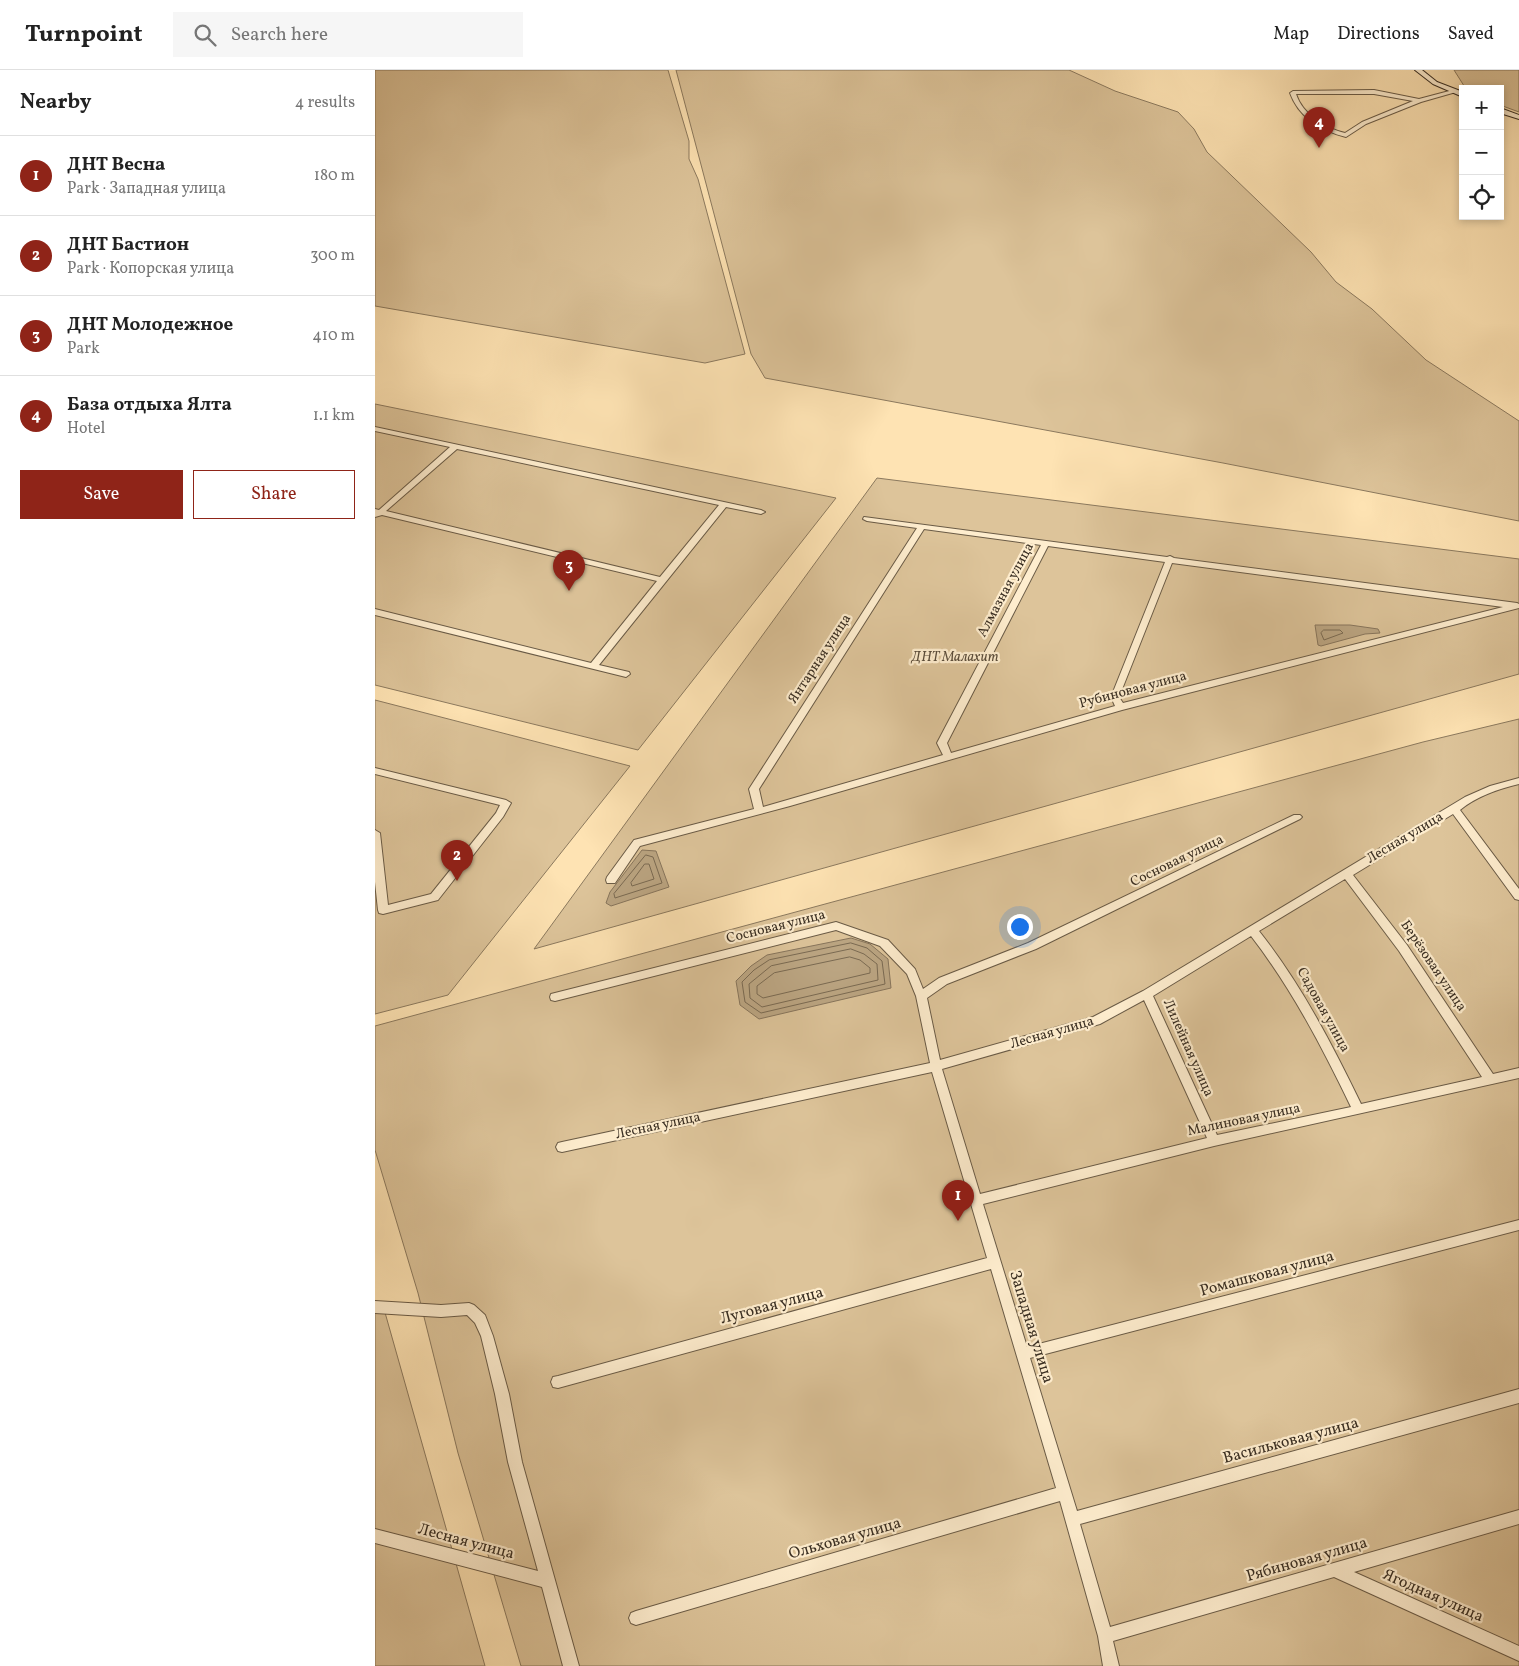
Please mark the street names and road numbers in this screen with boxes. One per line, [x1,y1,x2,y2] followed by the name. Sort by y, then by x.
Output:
[973,539,1039,640] street label: Алмазная улица
[784,611,856,707] street label: Янтарная улица
[1077,667,1189,713] street label: Рубиновая улица
[1363,808,1447,868] street label: Лесная улица
[1127,830,1227,892] street label: Сосновая улица
[724,905,828,949] street label: Сосновая улица
[1395,917,1471,1015] street label: Берёзовая улица
[1292,964,1354,1056] street label: Садовая улица
[1158,996,1218,1100] street label: Лилейная улица
[1008,1012,1096,1054] street label: Лесная улица
[1186,1099,1302,1141] street label: Малиновая улица
[614,1108,702,1144] street label: Лесная улица
[1198,1246,1337,1302] street label: Ромашковая улица
[1003,1268,1059,1386] street label: Западная улица
[718,1282,826,1330] street label: Луговая улица
[1221,1412,1361,1470] street label: Васильковая улица
[786,1512,904,1566] street label: Ольховая улица
[415,1519,517,1565] street label: Лесная улица
[1244,1532,1370,1588] street label: Рябиновая улица
[1379,1564,1487,1628] street label: Ягодная улица

